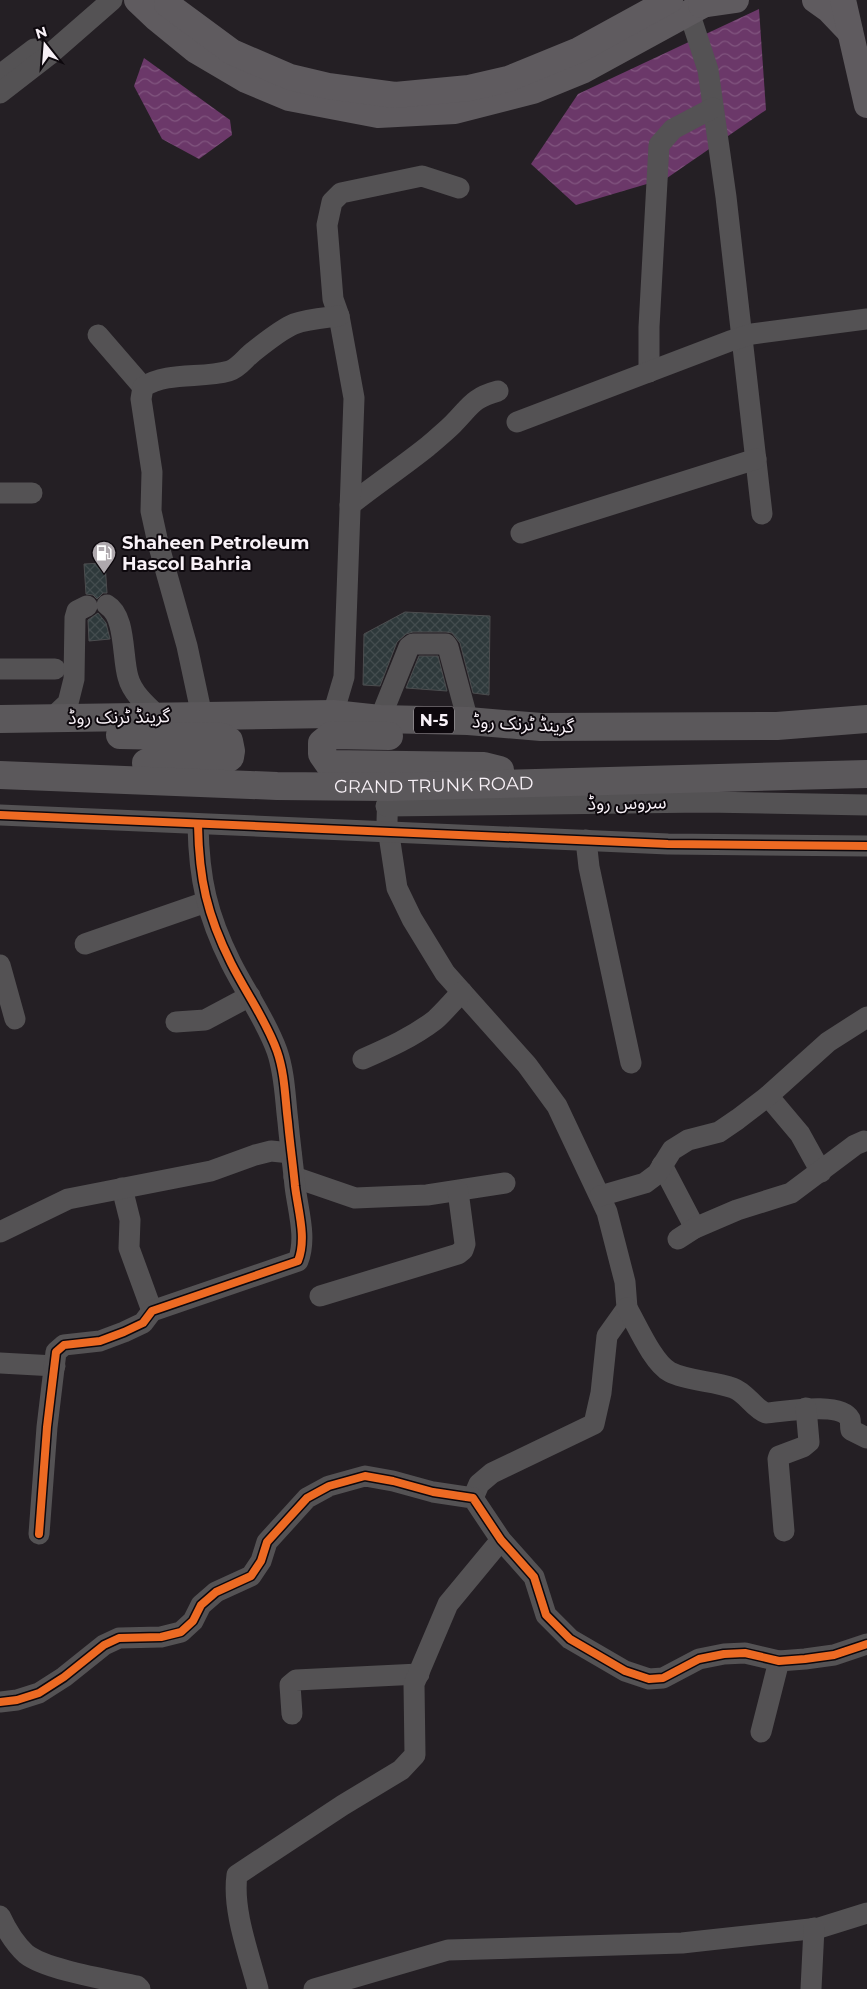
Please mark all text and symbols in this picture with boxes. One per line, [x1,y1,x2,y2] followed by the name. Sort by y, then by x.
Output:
[20,20,70,70] north arrow
[33,22,49,43] text: N
[122,532,309,575] place label: Shaheen Petroleum Hascol Bahria
[91,540,117,574] fuel station icon: Shaheen Petroleum Hascol Bahria
[68,705,171,729] street label: گرینڈ ٹرنک روڈ
[414,706,454,734] road number: N-5
[471,710,575,738] street label: گرینڈ ٹرنک روڈ
[334,772,534,798] street label: GRAND TRUNK ROAD
[587,791,667,815] street label: سروس روڈ

